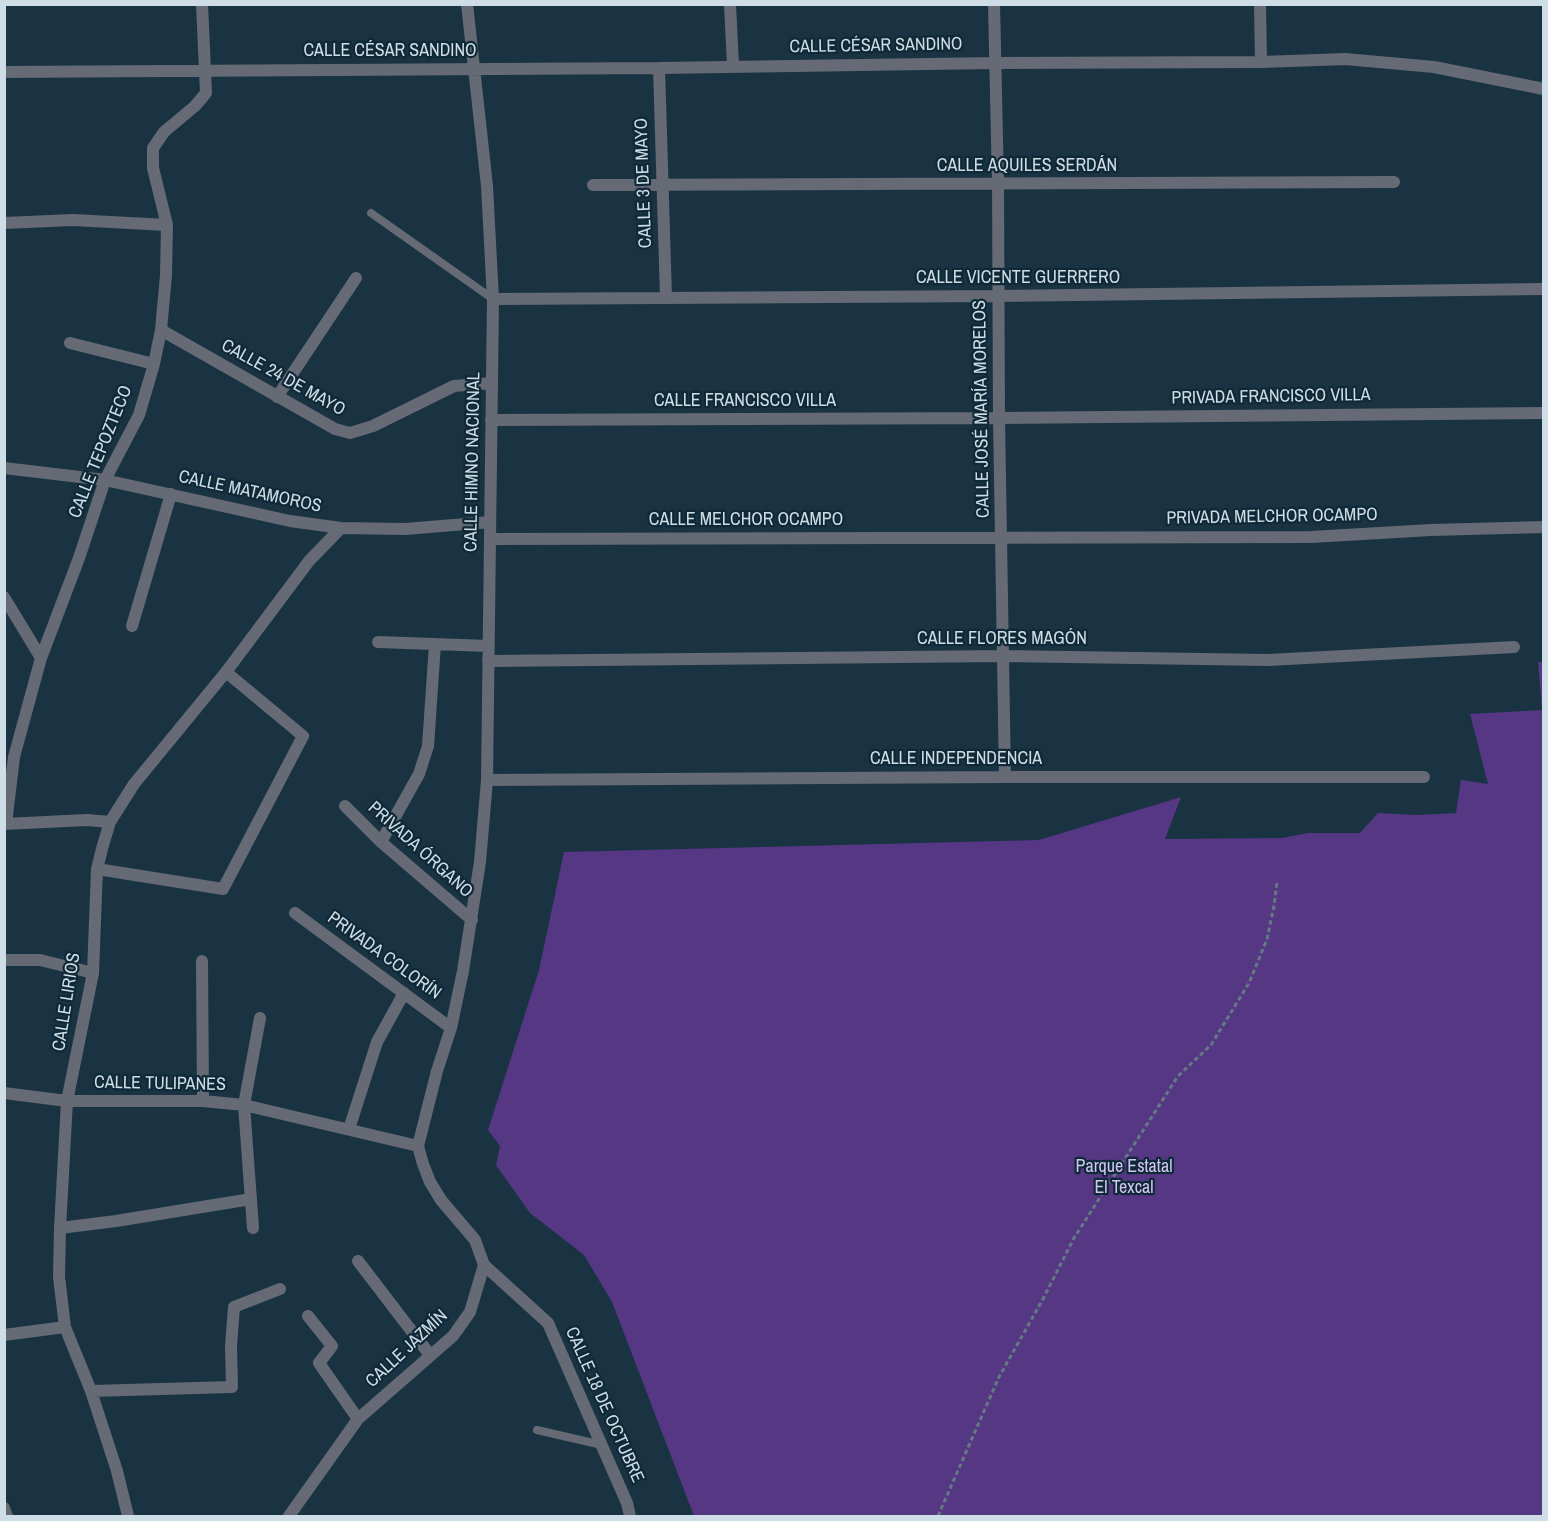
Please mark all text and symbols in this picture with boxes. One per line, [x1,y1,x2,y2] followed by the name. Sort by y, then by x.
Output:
[789,34,963,58] street label: CALLE CÉSAR SANDINO
[303,40,477,62] street label: CALLE CÉSAR SANDINO
[631,118,657,248] street label: CALLE 3 DE MAYO
[937,155,1117,177] street label: CALLE AQUILES SERDÁN
[916,267,1120,289] street label: CALLE VICENTE GUERRERO
[969,300,995,518] street label: CALLE JOSÉ MARÍA MORELOS
[217,335,349,421] street label: CALLE 24 DE MAYO
[461,372,485,552] street label: CALLE HIMNO NACIONAL
[65,383,137,521] street label: CALLE TEPOZTECO
[1171,384,1371,410] street label: PRIVADA FRANCISCO VILLA
[654,390,836,412] street label: CALLE FRANCISCO VILLA
[177,466,323,518] street label: CALLE MATAMOROS
[1166,504,1378,530] street label: PRIVADA MELCHOR OCAMPO
[649,509,843,531] street label: CALLE MELCHOR OCAMPO
[917,628,1087,650] street label: CALLE FLORES MAGÓN
[870,748,1042,770] street label: CALLE INDEPENDENCIA
[363,797,477,903] street label: PRIVADA ÓRGANO
[323,908,445,1004] street label: PRIVADA COLORÍN
[49,951,85,1053] street label: CALLE LIRIOS
[94,1072,226,1096] street label: CALLE TULIPANES
[1076,1156,1172,1198] park label: Parque Estatal El Texcal
[362,1306,452,1392] street label: CALLE JAZMÍN
[560,1324,648,1486] street label: CALLE 18 DE OCTUBRE

